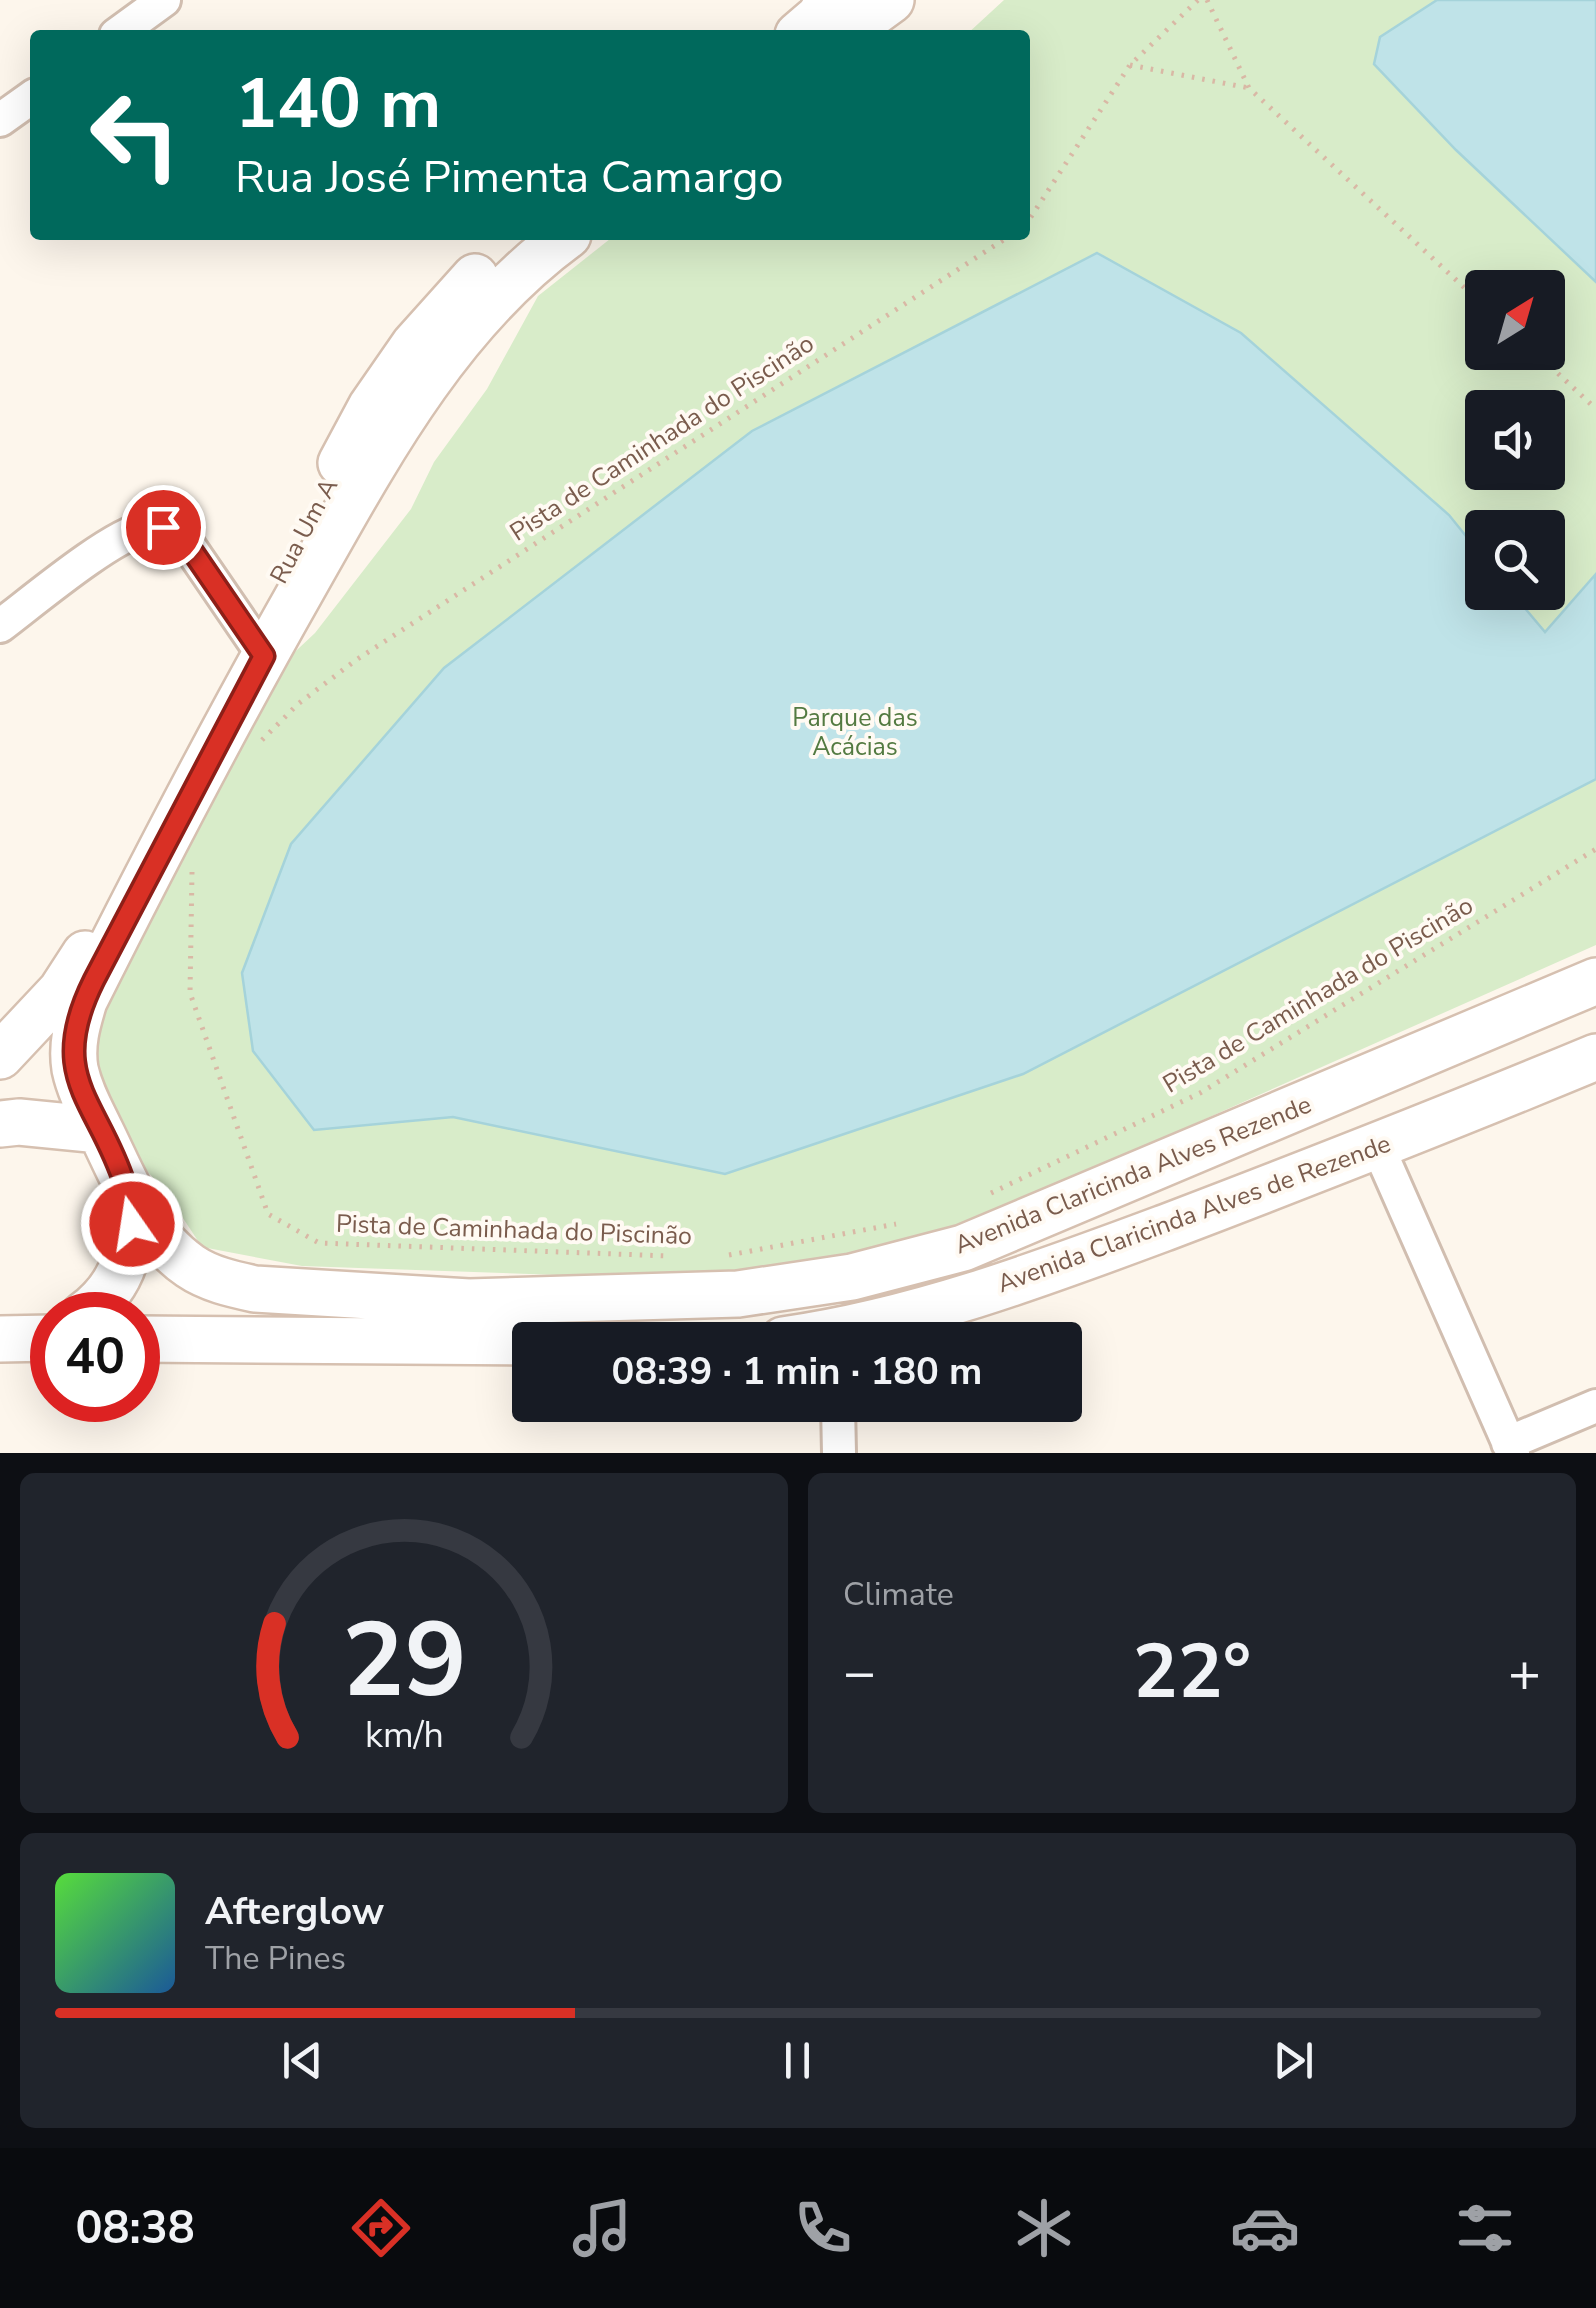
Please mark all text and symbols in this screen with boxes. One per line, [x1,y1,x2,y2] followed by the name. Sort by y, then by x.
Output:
[235,56,441,152] text: 140 m
[70,70,200,200] icon: left
[235,147,784,208] text: Rua José Pimenta Camargo
[1465,270,1565,370] north arrow
[1465,270,1565,610] map controls
[503,327,821,549] street label: Pista de Caminhada do Piscinão
[1465,390,1565,490] button: sound
[262,472,346,590] street label: Rua Um A
[121,485,206,570] pin
[136,500,191,555] icon: arrive
[1465,510,1565,610] button: search
[792,701,918,764] park label: Parque das Acácias
[1157,889,1479,1101] street label: Pista de Caminhada do Piscinão
[950,1088,1316,1262] street label: Avenida Claricinda Alves Rezende
[993,1127,1395,1301] street label: Avenida Claricinda Alves de Rezende
[80,1172,184,1276] position arrow
[335,1207,693,1253] street label: Pista de Caminhada do Piscinão
[30,1292,160,1422] speed limit sign: 40
[612,1346,982,1397] text: 08:39 · 1 min · 180 m
[843,1573,954,1616] text: Climate
[342,1590,466,1732] text: 29
[1133,1621,1251,1723] text: 22°
[843,1635,876,1710] text: −
[1508,1635,1541,1710] text: +
[365,1711,443,1760] text: km/h
[205,1886,384,1937] text: Afterglow
[205,1937,346,1980] text: The Pines
[275,2033,330,2088] icon: previous
[770,2033,825,2088] icon: pause
[1266,2033,1321,2088] icon: next
[346,2193,416,2263] icon: directions
[567,2193,637,2263] icon: music
[788,2193,858,2263] icon: phone
[1009,2193,1079,2263] icon: climate
[1230,2193,1300,2263] icon: car
[1450,2193,1520,2263] icon: filters
[75,2198,195,2259] text: 08:38

